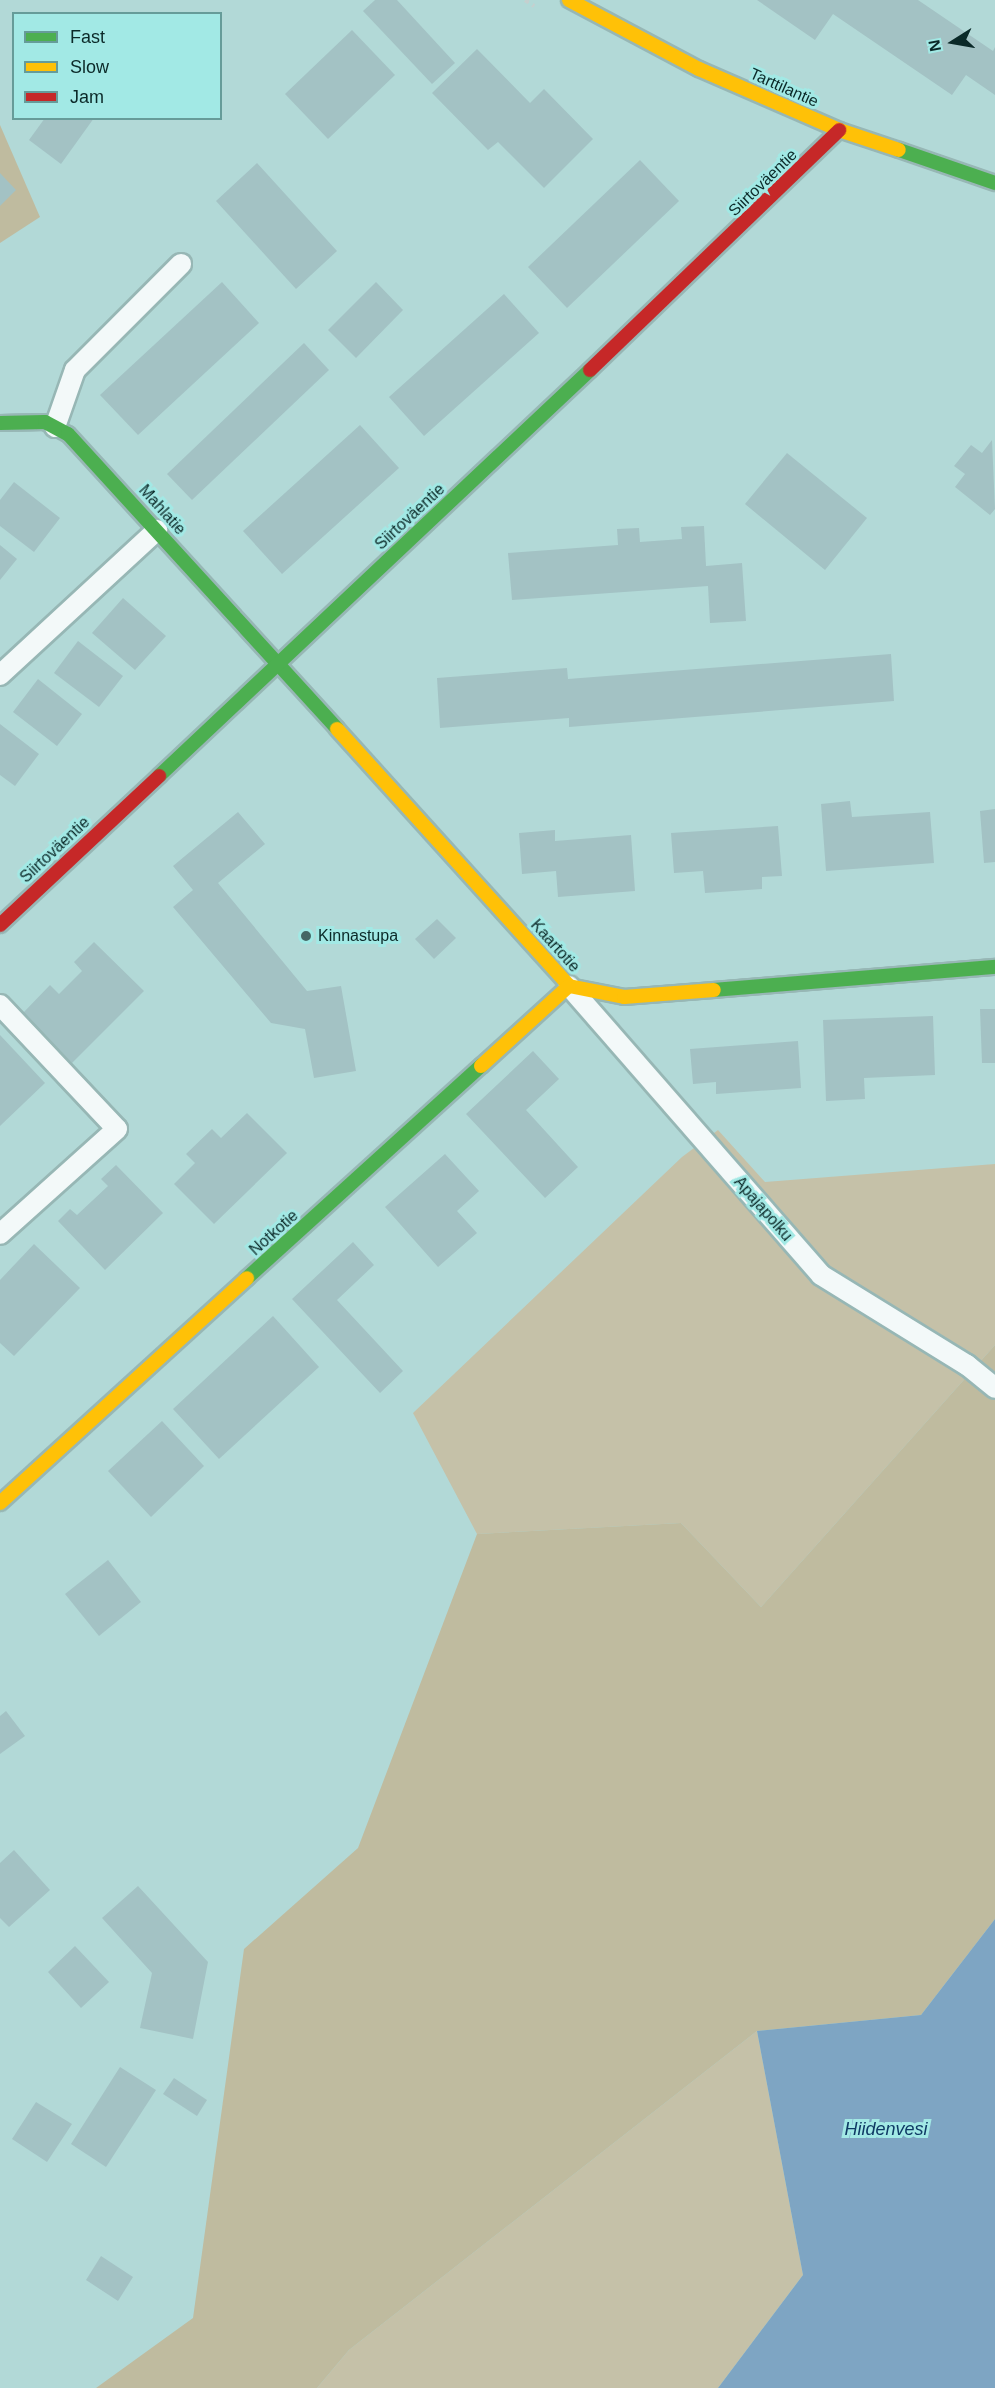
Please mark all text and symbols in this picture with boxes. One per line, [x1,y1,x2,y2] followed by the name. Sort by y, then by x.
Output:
[12,12,222,120] legend
[923,12,983,72] north arrow
[70,27,105,47] text: Fast
[925,38,944,53] text: N
[70,57,109,77] text: Slow
[747,64,821,112] street label: Tarttilantie
[70,87,104,107] text: Jam
[725,146,801,220] street label: Siirtoväentie
[371,480,449,554] street label: Siirtoväentie
[135,481,189,539] street label: Mahlatie
[16,813,94,887] street label: Siirtoväentie
[526,916,584,976] street label: Kaartotie
[318,926,398,946] place label: Kinnastupa
[299,929,313,943] marker: Kinnastupa
[730,1173,796,1245] street label: Apajapolku
[246,1206,302,1260] street label: Notkotie
[844,2118,928,2140] water label: Hiidenvesi

